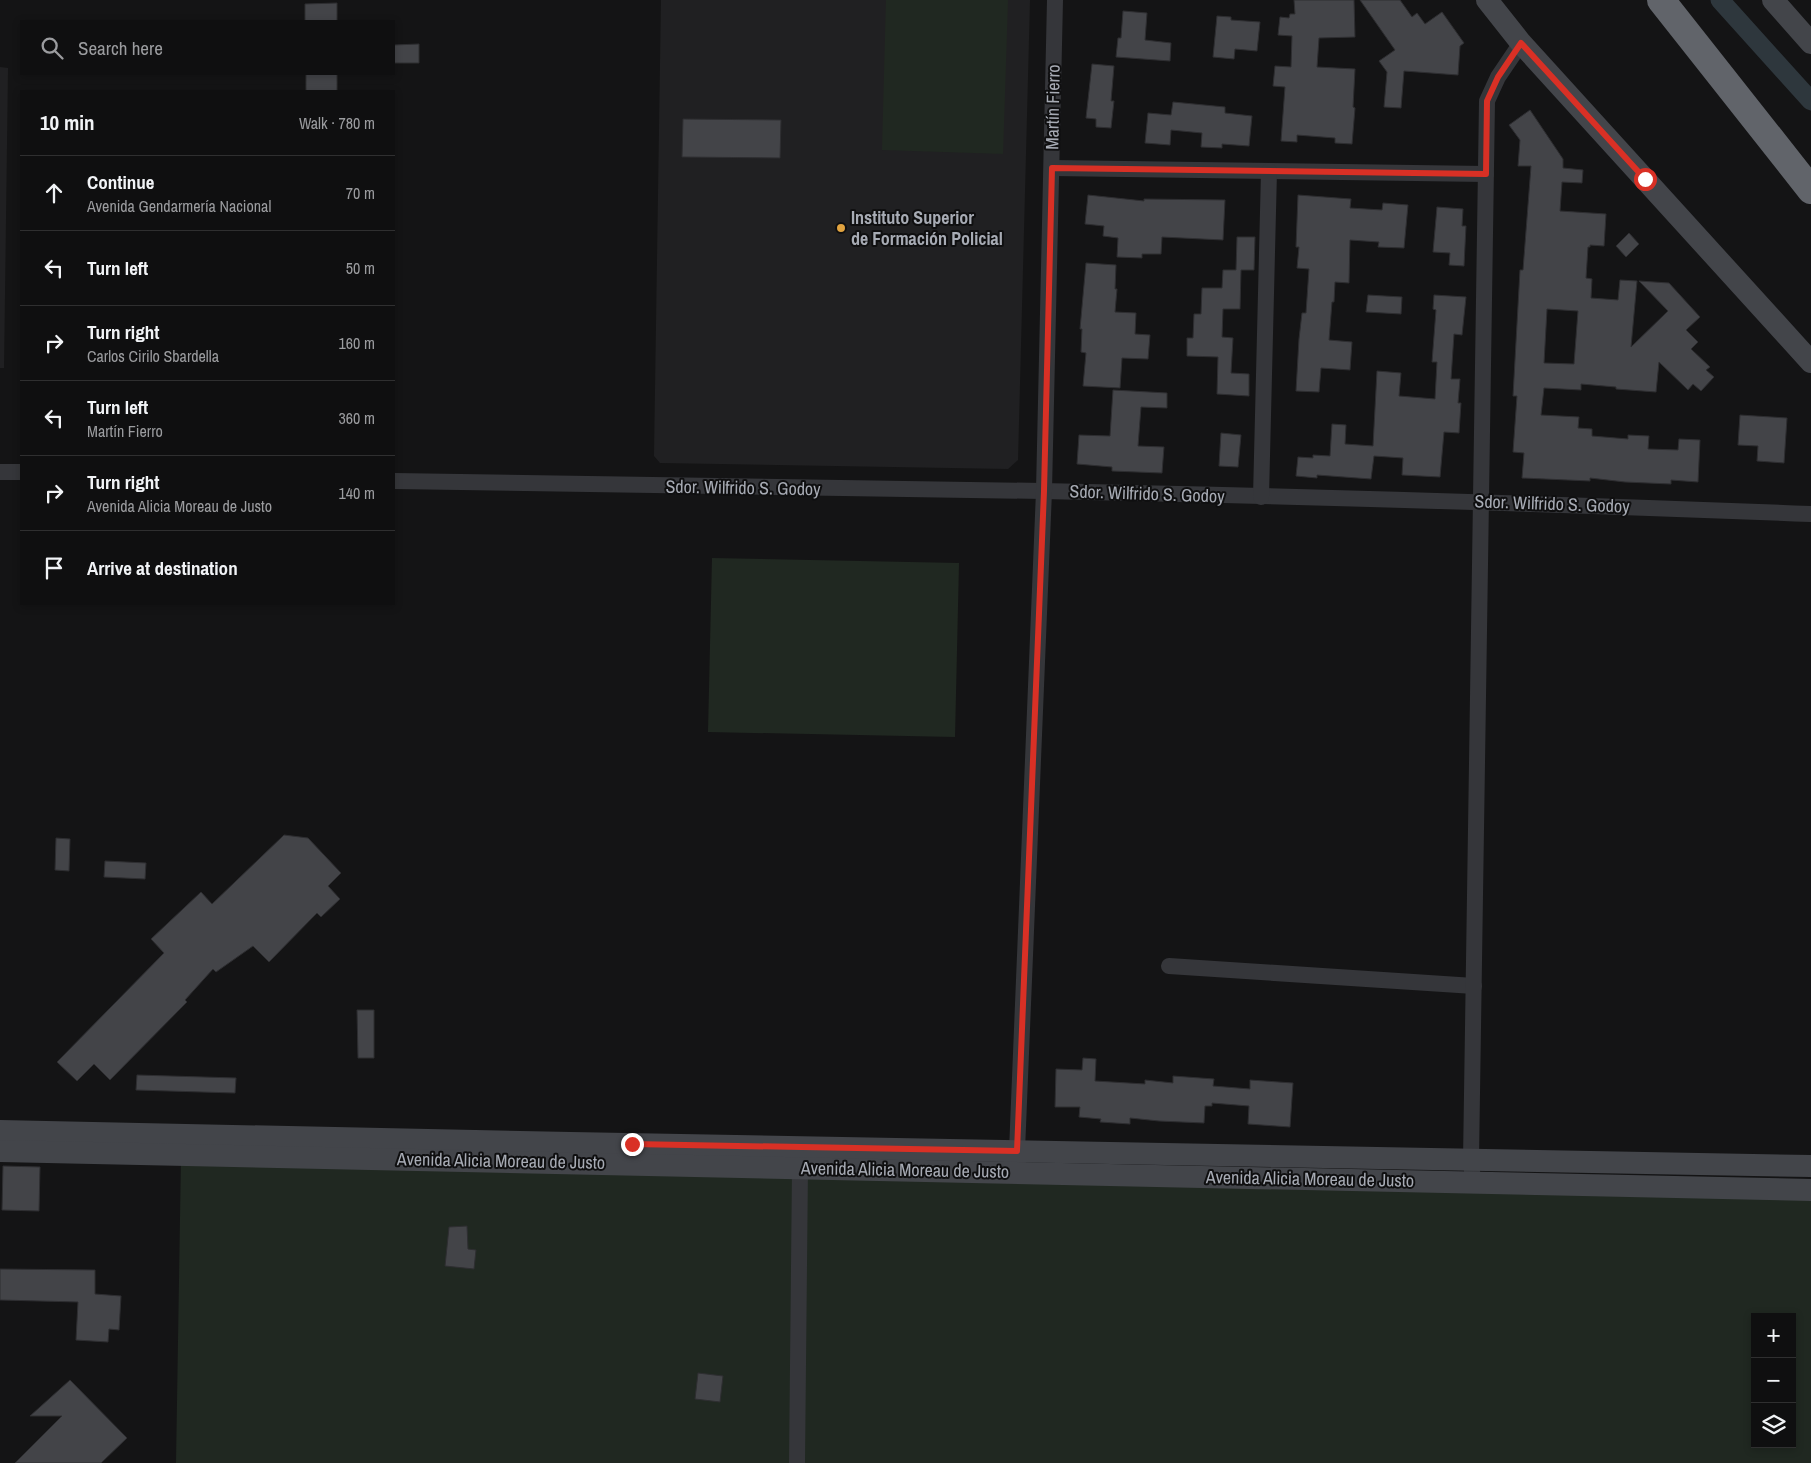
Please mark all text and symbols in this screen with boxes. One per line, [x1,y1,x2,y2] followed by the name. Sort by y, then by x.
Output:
[20,20,395,75] search box
[38,34,66,62] icon: search
[78,35,163,61] text: Search here
[1039,64,1066,150] street label: Martín Fierro
[40,108,95,137] text: 10 min
[299,112,375,134] text: Walk · 780 m
[1634,168,1657,191] route start
[87,169,155,195] text: Continue
[40,179,68,207] icon: ahead
[346,182,375,204] text: 70 m
[87,195,271,217] text: Avenida Gendarmería Nacional
[851,205,1003,251] place label: Instituto Superior de Formación Policial
[835,222,847,234] marker: Instituto Superior de Formación Policial
[40,254,68,282] icon: left
[87,255,148,281] text: Turn left
[346,257,375,279] text: 50 m
[87,319,159,345] text: Turn right
[40,329,68,357] icon: right
[339,332,375,354] text: 160 m
[87,345,219,367] text: Carlos Cirilo Sbardella
[87,394,148,420] text: Turn left
[40,404,68,432] icon: left
[339,407,375,429] text: 360 m
[87,420,163,442] text: Martín Fierro
[87,469,159,495] text: Turn right
[665,474,821,501] street label: Sdor. Wilfrido S. Godoy
[1069,478,1226,509] street label: Sdor. Wilfrido S. Godoy
[40,479,68,507] icon: right
[339,482,375,504] text: 140 m
[1474,488,1631,519] street label: Sdor. Wilfrido S. Godoy
[87,495,272,517] text: Avenida Alicia Moreau de Justo
[40,554,68,582] icon: arrive
[87,555,238,581] text: Arrive at destination
[621,1133,644,1156] route end
[396,1146,605,1175] street label: Avenida Alicia Moreau de Justo
[800,1155,1009,1184] street label: Avenida Alicia Moreau de Justo
[1205,1164,1414,1193] street label: Avenida Alicia Moreau de Justo
[1751,1313,1796,1448] map controls
[1751,1313,1796,1358] button: +
[1751,1358,1796,1403] button: −
[1751,1403,1796,1448] button: layers

